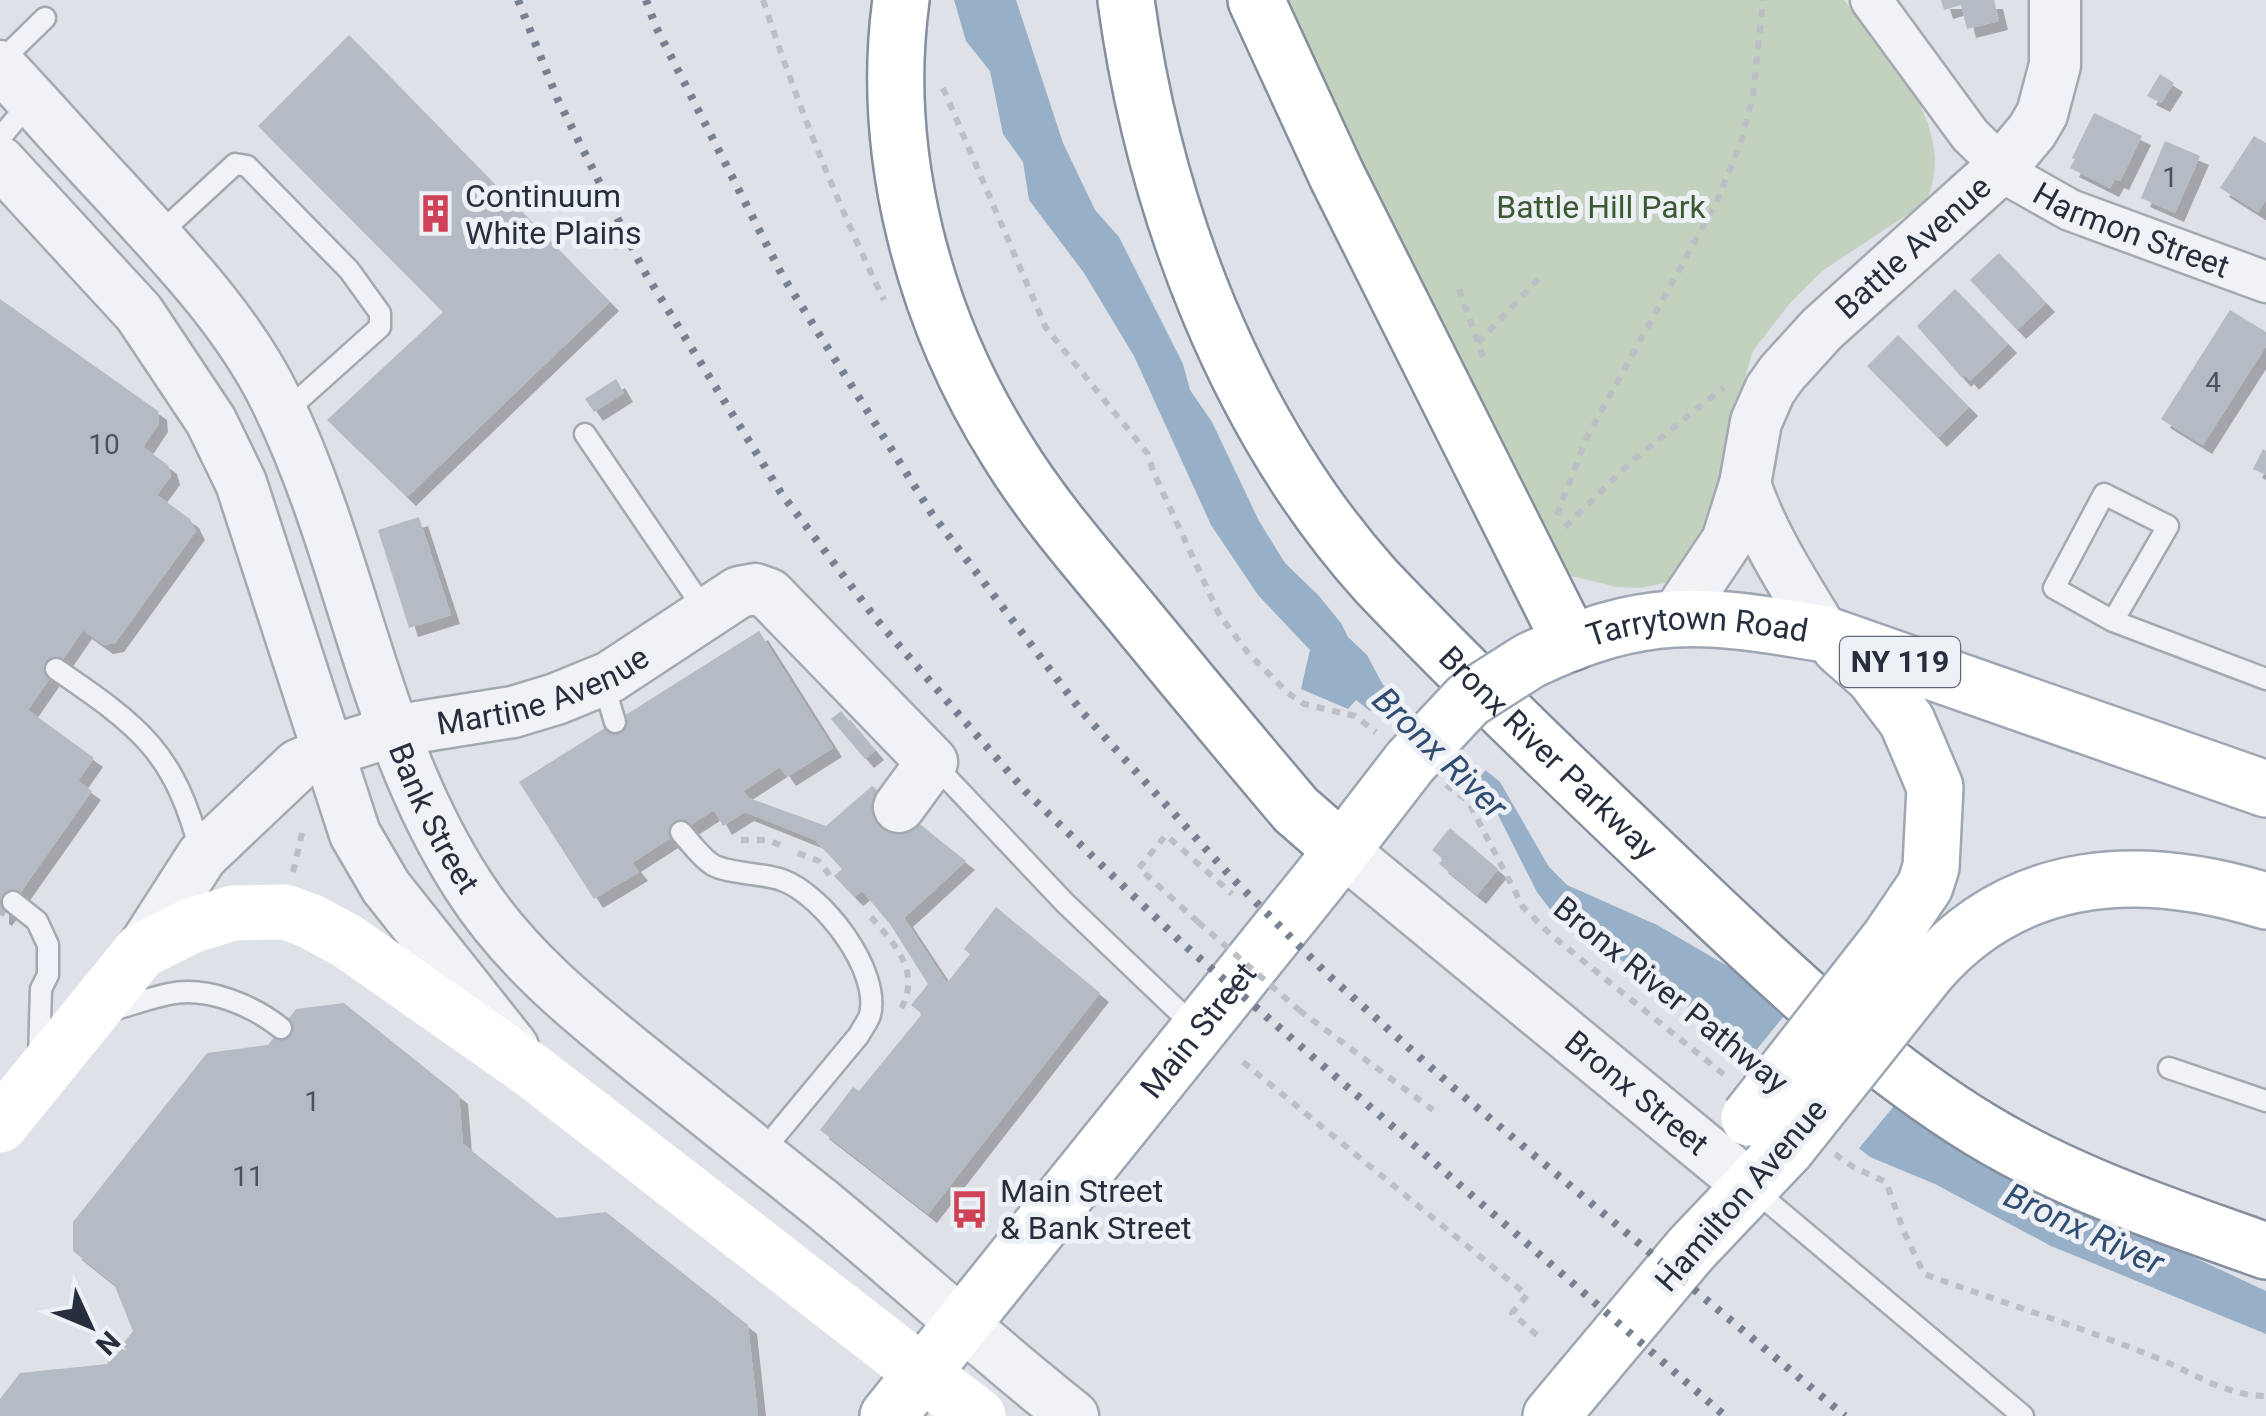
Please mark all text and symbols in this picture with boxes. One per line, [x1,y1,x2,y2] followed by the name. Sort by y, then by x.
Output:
[2162,161,2178,194] house number: 1
[1828,168,1999,327] street label: Battle Avenue
[2027,174,2234,286] street label: Harmon Street
[465,177,642,252] place label: Continuum White Plains
[1496,188,1707,226] park label: Battle Hill Park
[414,193,456,235] building icon: Continuum White Plains
[2205,366,2221,399] house number: 4
[88,428,120,461] house number: 10
[1582,599,1811,655] street label: Tarrytown Road
[1840,637,1960,687] road number: NY 119
[434,638,656,743] street label: Martine Avenue
[1432,638,1666,866] street label: Bronx River Parkway
[1364,679,1516,827] water label: Bronx River
[381,737,487,900] street label: Bank Street
[1546,889,1796,1101] street label: Bronx River Pathway
[1132,955,1264,1106] street label: Main Street
[1557,1023,1716,1163] street label: Bronx Street
[304,1085,320,1118] house number: 1
[1647,1091,1835,1299] street label: Hamilton Avenue
[232,1160,264,1193] house number: 11
[1000,1172,1191,1247] place label: Main Street & Bank Street
[1998,1175,2171,1285] water label: Bronx River
[949,1188,991,1230] bus stop icon: Main Street & Bank Street
[40,1276,140,1376] north arrow
[89,1324,126,1362] text: N

